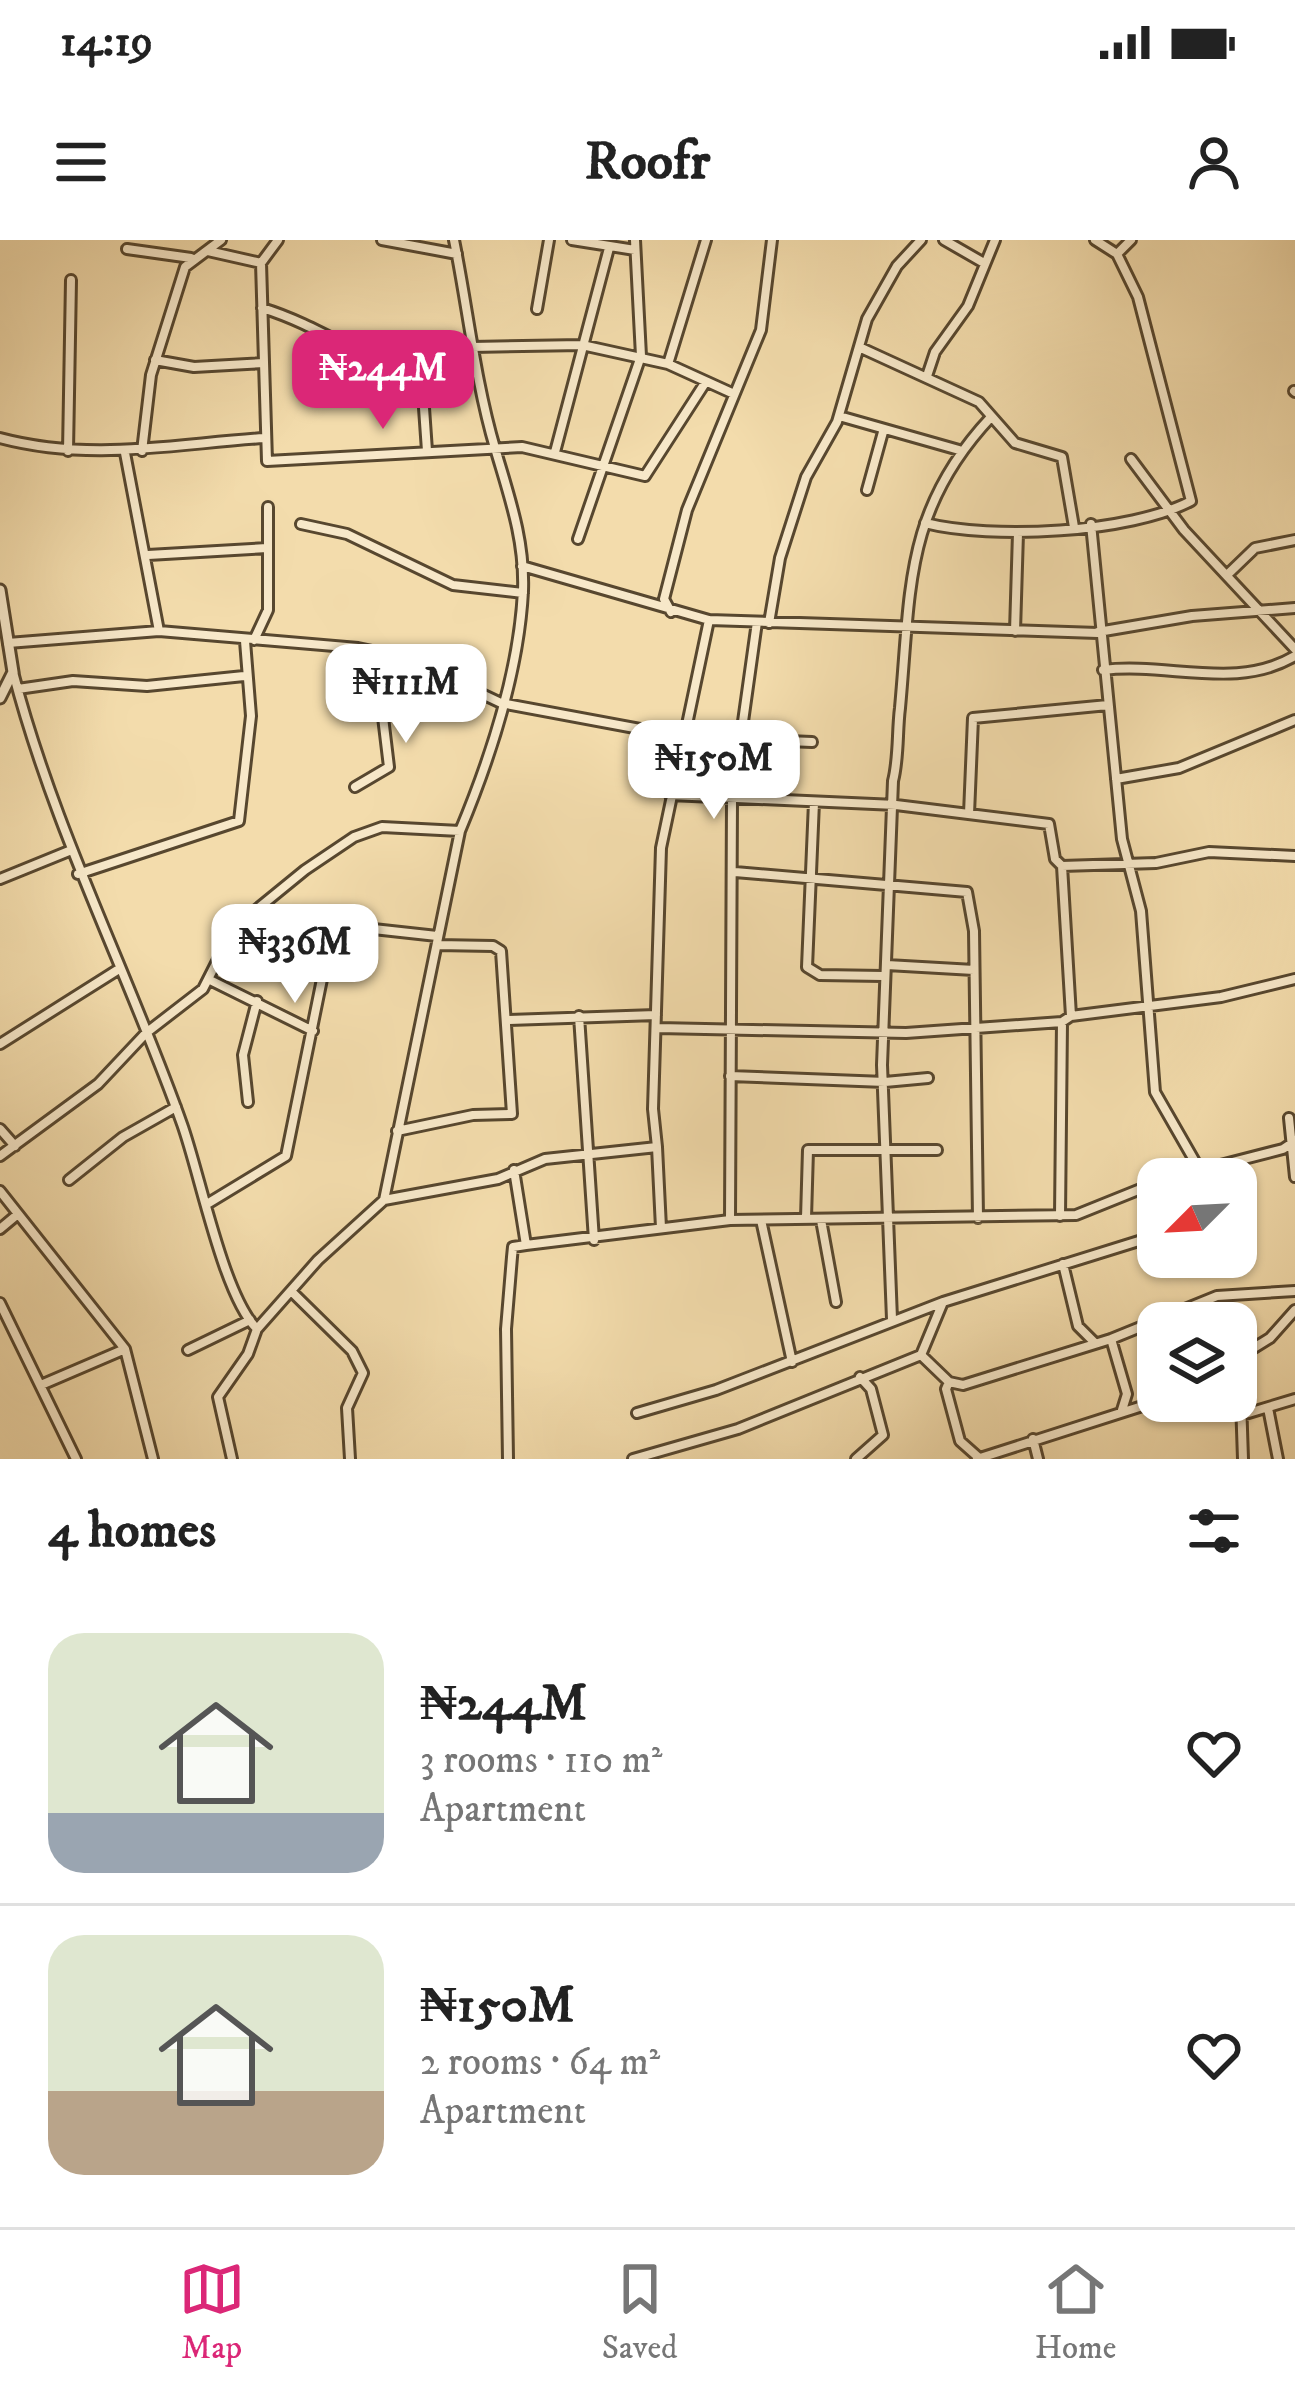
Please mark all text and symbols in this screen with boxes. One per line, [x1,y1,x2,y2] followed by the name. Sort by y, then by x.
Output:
[60,14,153,70] text: 14:19
[48,129,114,195] icon: menu
[585,129,710,196] text: Roofr
[1181,129,1247,195] icon: person
[299,330,467,432] pin: ₦244M
[319,344,447,393] text: ₦244M
[322,644,490,746] pin: ₦111M
[353,658,459,707] text: ₦111M
[630,720,798,822] pin: ₦150M
[655,734,773,783] text: ₦150M
[211,904,379,1006] pin: ₦336M
[238,918,352,967] text: ₦336M
[1137,1158,1257,1278] north arrow
[1137,1158,1257,1422] map controls
[1137,1302,1257,1422] button: layers
[1181,1498,1247,1564] icon: filters
[48,1499,216,1563] text: 4 homes
[420,1672,587,1736] text: ₦244M
[144,1681,288,1825] icon: home
[1181,1720,1247,1786] icon: heart
[420,1736,662,1785] text: 3 rooms · 110 m²
[420,1785,586,1834] text: Apartment
[420,1974,575,2038] text: ₦150M
[144,1983,288,2127] icon: home
[1181,2022,1247,2088] icon: heart
[420,2038,660,2087] text: 2 rooms · 64 m²
[420,2087,586,2136] text: Apartment
[179,2256,245,2369] tab: Map
[602,2256,678,2369] tab: Saved
[1035,2256,1116,2369] tab: Home

